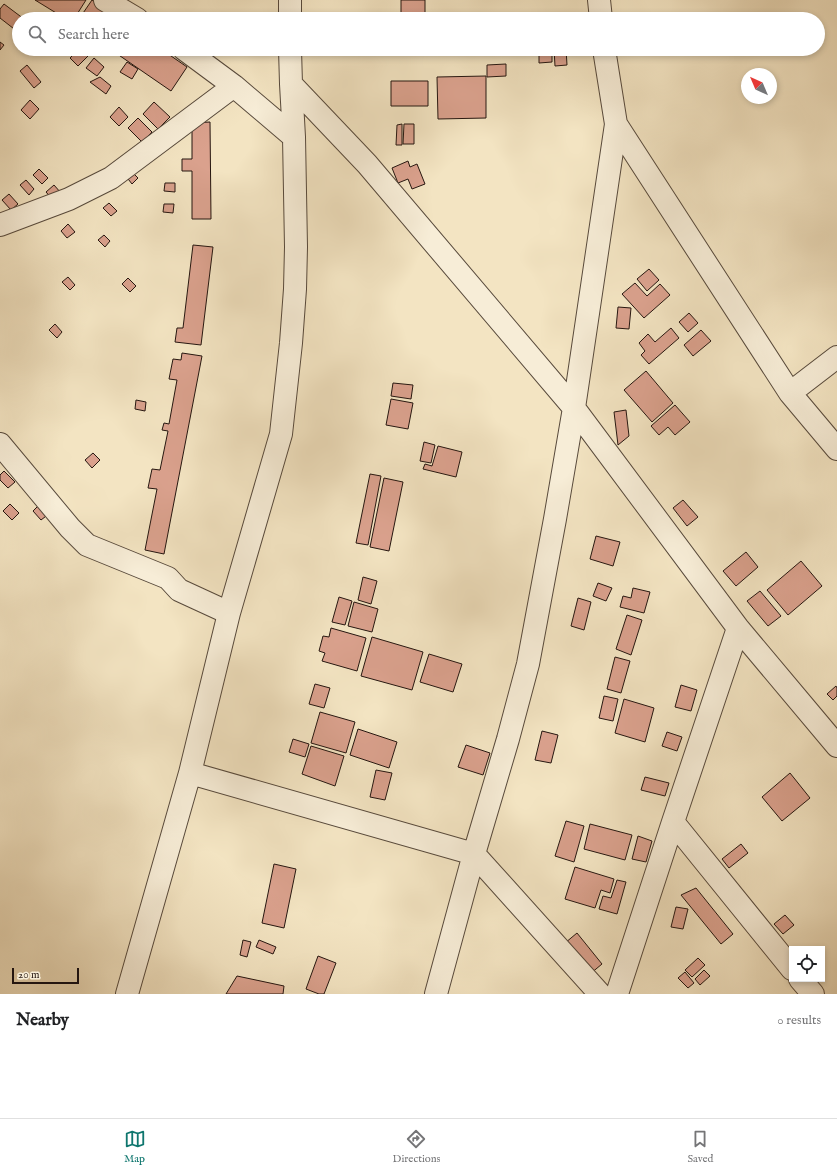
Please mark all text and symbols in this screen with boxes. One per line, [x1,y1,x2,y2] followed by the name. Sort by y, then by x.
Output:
[12,12,825,56] search box
[26,23,48,45] icon: search
[58,25,129,44] text: Search here
[741,68,777,104] north arrow
[789,946,825,982] map controls
[789,946,825,982] button: locate
[12,966,79,985] scale bar
[18,968,39,982] text: 20 m
[16,1010,69,1031] text: Nearby
[777,1012,821,1029] text: 0 results
[124,1128,146,1166] tab: Map
[393,1128,440,1166] tab: Directions
[687,1128,713,1166] tab: Saved

